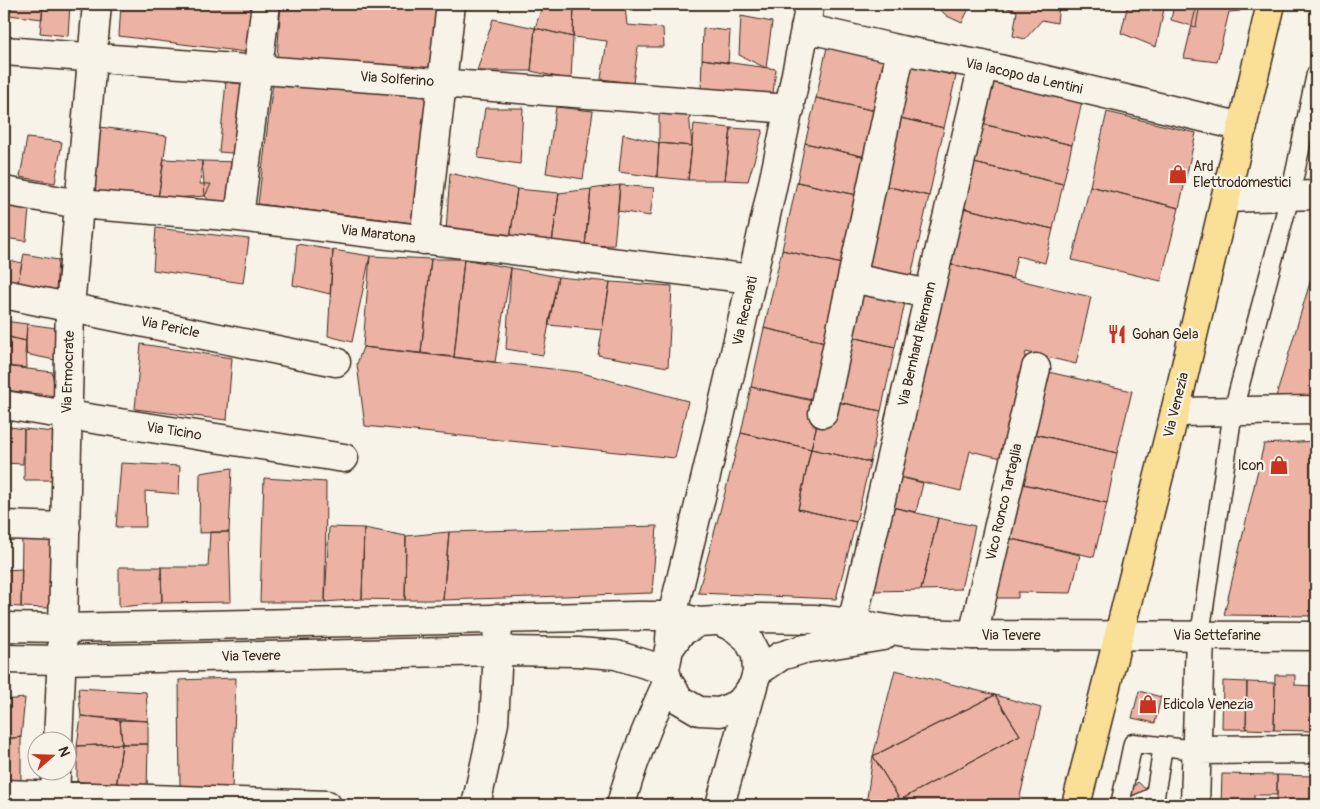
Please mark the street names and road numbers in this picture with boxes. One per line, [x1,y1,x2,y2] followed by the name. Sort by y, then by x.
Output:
[964,54,1085,98] street label: Via Iacopo da Lentini
[359,68,435,90] street label: Via Solferino
[339,221,417,247] street label: Via Maratona
[729,274,761,347] street label: Via Recanati
[894,280,940,408] street label: Via Bernhard Riemann
[139,312,201,342] street label: Via Pericle
[58,330,78,414] street label: Via Ermocrate
[1160,371,1192,439] street label: Via Venezia
[145,418,203,444] street label: Via Ticino
[982,442,1026,562] street label: Vico Ronco Tartaglia
[981,627,1041,644] street label: Via Tevere
[1173,627,1261,644] street label: Via Settefarine
[221,647,281,665] street label: Via Tevere

